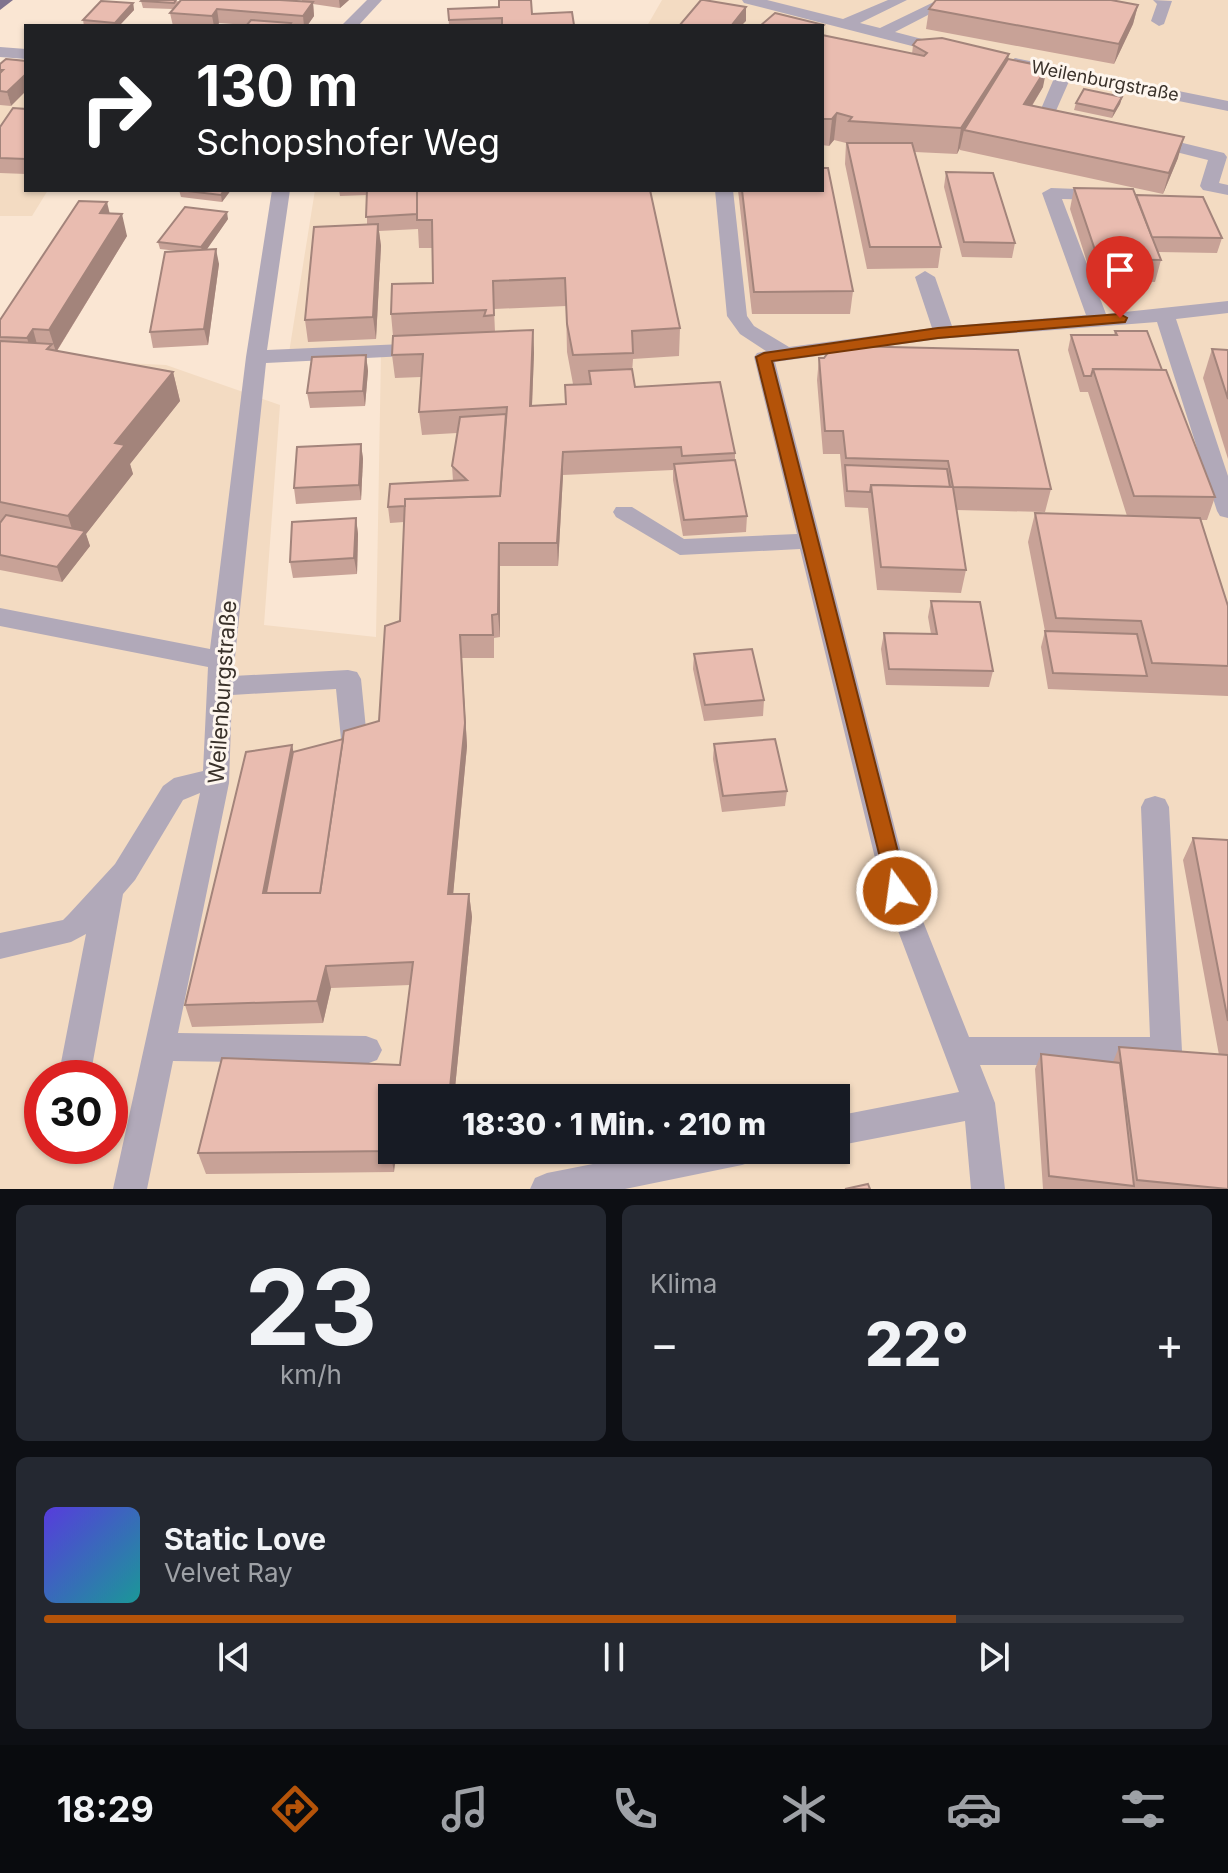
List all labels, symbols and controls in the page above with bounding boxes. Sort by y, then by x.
text: 130 m [196,52,358,120]
icon: right [64,56,168,160]
street label: Weilenburgstraße [1029,56,1181,105]
text: Schopshofer Weg [196,120,500,164]
pin [1086,236,1154,318]
icon: arrive [1098,248,1142,292]
street label: Weilenburgstraße [203,600,241,784]
position arrow [855,849,939,933]
speed limit sign: 30 [24,1060,128,1164]
text: 18:30 · 1 Min. · 210 m [462,1106,766,1142]
text: 23 [245,1244,377,1370]
text: Klima [650,1268,717,1299]
text: 22° [865,1308,969,1380]
text: − [650,1317,679,1371]
text: + [1155,1317,1184,1371]
text: km/h [280,1359,342,1390]
text: Static Love [164,1521,326,1557]
text: Velvet Ray [164,1557,293,1588]
icon: previous [212,1635,256,1679]
icon: pause [592,1635,636,1679]
icon: next [972,1635,1016,1679]
icon: directions [267,1781,323,1837]
icon: music [437,1781,493,1837]
icon: phone [607,1781,663,1837]
icon: climate [776,1781,832,1837]
icon: car [946,1781,1002,1837]
icon: filters [1115,1781,1171,1837]
text: 18:29 [57,1787,154,1831]

